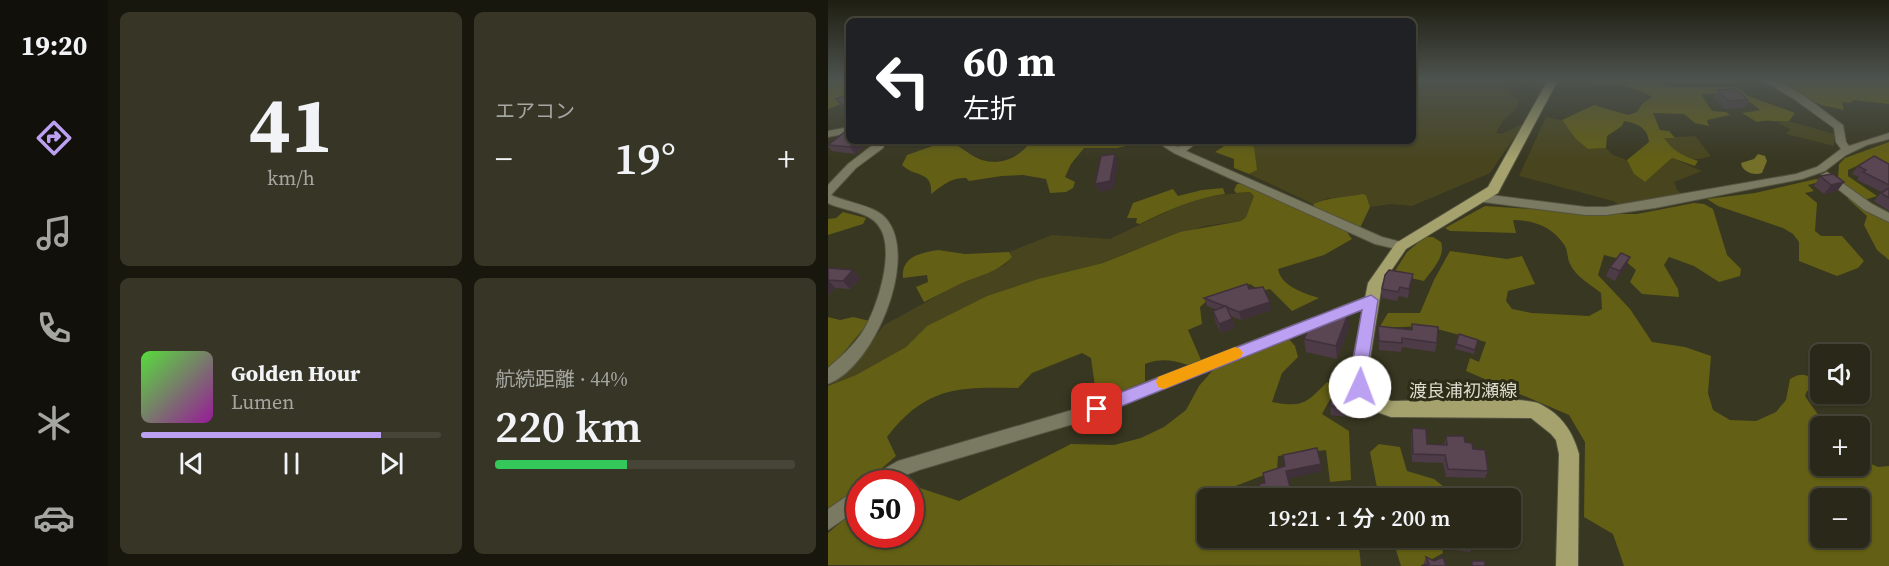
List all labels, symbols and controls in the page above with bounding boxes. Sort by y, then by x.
text: 19:20 [21,27,87,64]
text: 60 m [963,32,1056,90]
icon: left [864,42,942,120]
text: 41 [249,71,333,178]
text: 左折 [963,90,1017,127]
text: エアコン [495,97,575,125]
icon: directions [33,117,75,159]
text: 19° [614,127,676,189]
text: − [495,136,513,181]
text: + [778,136,795,181]
text: km/h [267,164,315,192]
icon: music [33,212,75,254]
icon: phone [33,307,75,349]
map controls [1810,344,1870,548]
button: sound [1810,344,1870,404]
position arrow [1328,355,1392,419]
text: Golden Hour [231,358,360,388]
text: 航続距離 · 44% [495,365,628,393]
street label: 渡良浦初瀬線 [1409,378,1517,403]
pin [1071,383,1122,434]
text: Lumen [231,388,294,416]
icon: arrive [1080,392,1113,425]
text: 220 km [495,395,642,457]
icon: climate [33,402,75,444]
button: + [1810,416,1870,476]
icon: previous [175,447,208,480]
icon: pause [275,447,308,480]
icon: next [375,447,408,480]
speed limit sign: 50 [846,470,924,548]
button: − [1810,488,1870,548]
icon: car [33,497,75,539]
text: 19:21 · 1 分 · 200 m [1268,503,1450,533]

